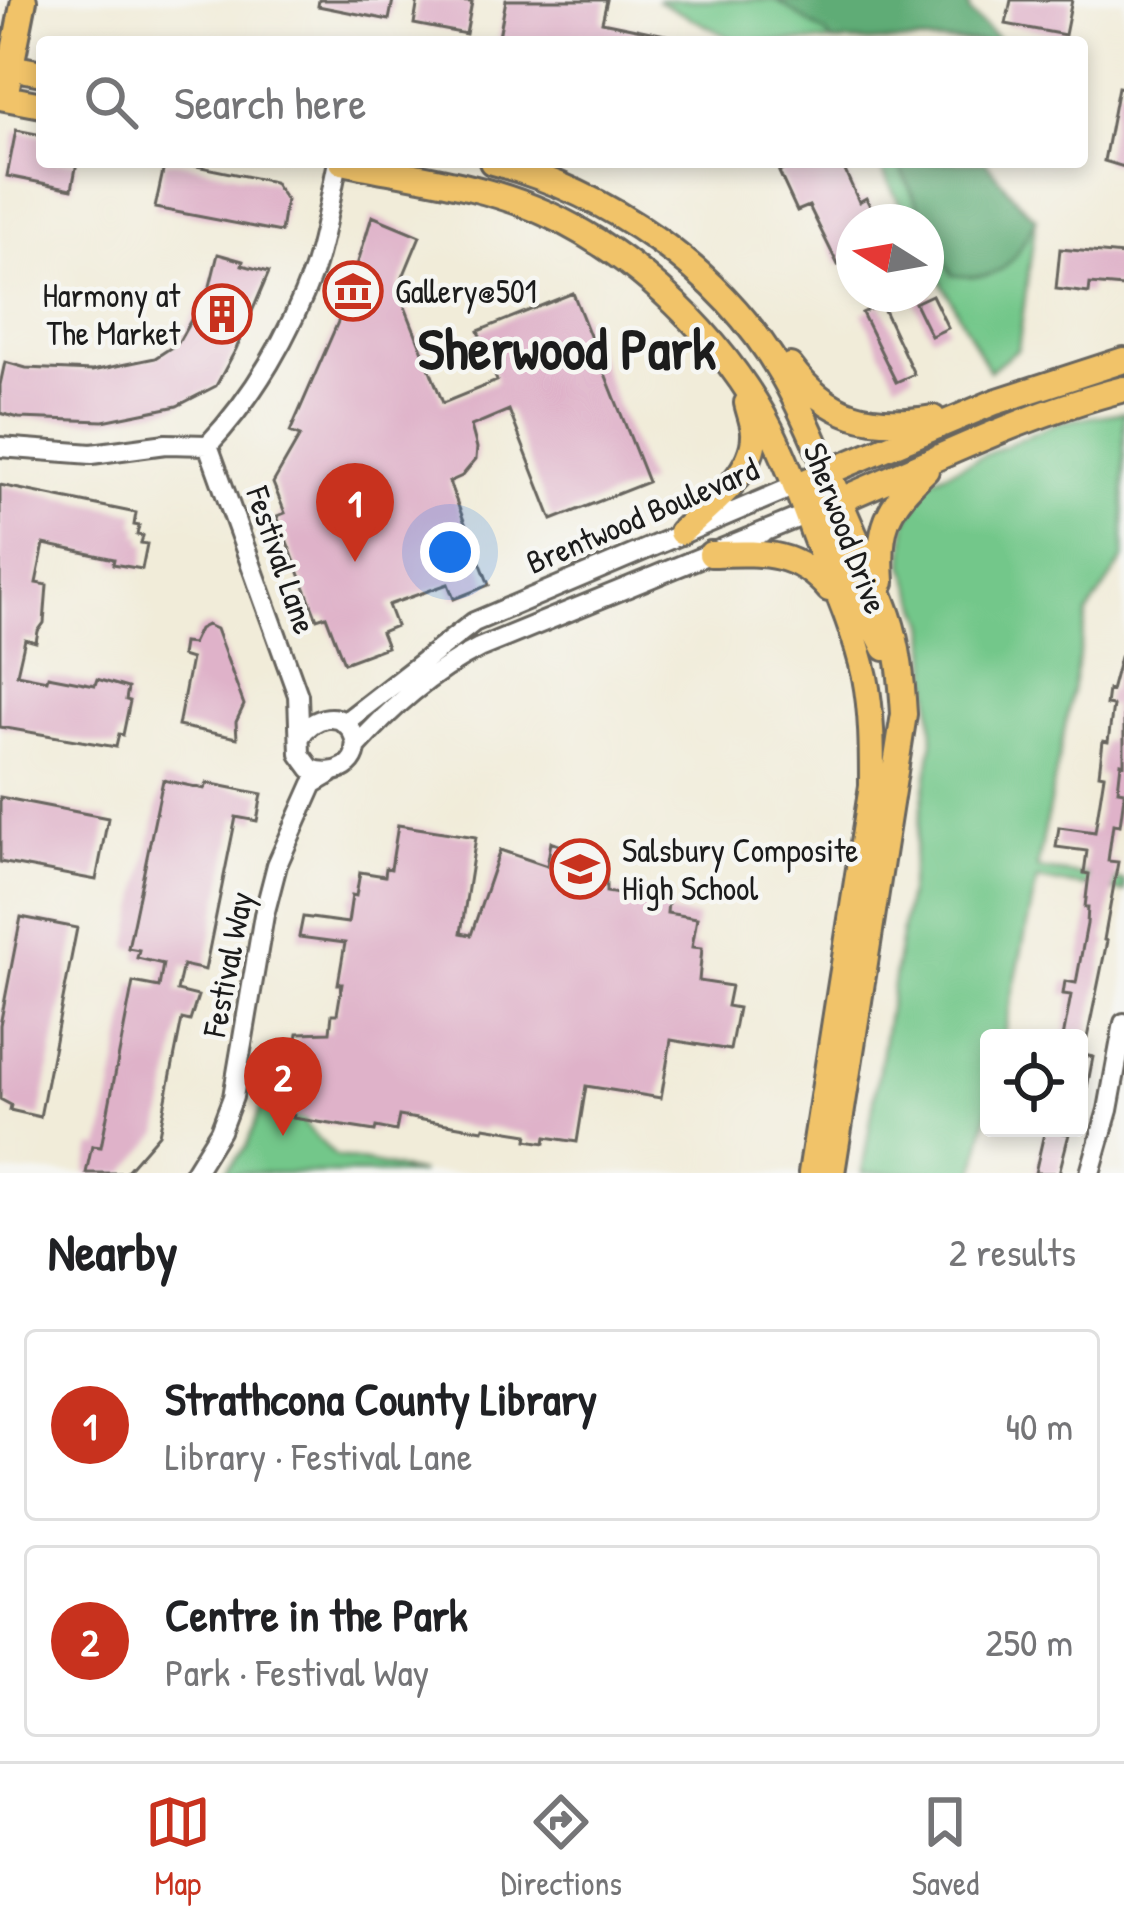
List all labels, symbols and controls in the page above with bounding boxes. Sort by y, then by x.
search box [36,36,1088,168]
icon: search [78,69,144,135]
text: Search here [174,72,366,133]
north arrow [836,204,944,312]
museum icon: Gallery@501 [322,260,384,322]
place label: Gallery@501 [395,269,537,314]
place label: Harmony at The Market [42,273,181,355]
building icon: Harmony at The Market [191,283,253,345]
district label: Sherwood Park [418,310,716,387]
street label: Sherwood Drive [793,436,899,620]
street label: Brentwood Boulevard [519,446,765,584]
pin: 1 [316,463,394,562]
street label: Festival Lane [236,480,328,639]
your location [420,522,480,582]
place label: Salsbury Composite High School [622,828,858,911]
school or university icon: Salsbury Composite High School [549,838,611,900]
street label: Festival Way [191,888,264,1041]
map controls [980,1029,1088,1137]
button: locate [980,1029,1088,1137]
pin: 2 [244,1037,322,1136]
text: Nearby [48,1217,178,1286]
text: 2 results [949,1225,1076,1278]
text: Strathcona County Library [165,1368,597,1429]
text: 1 [83,1399,97,1452]
text: 40 m [1005,1399,1073,1452]
text: Library · Festival Lane [165,1429,472,1482]
text: Centre in the Park [165,1584,468,1645]
text: 2 [81,1615,99,1668]
text: 250 m [985,1615,1073,1668]
text: Park · Festival Way [165,1645,429,1698]
tab: Map [145,1789,211,1905]
tab: Directions [501,1789,622,1905]
tab: Saved [912,1789,979,1905]

